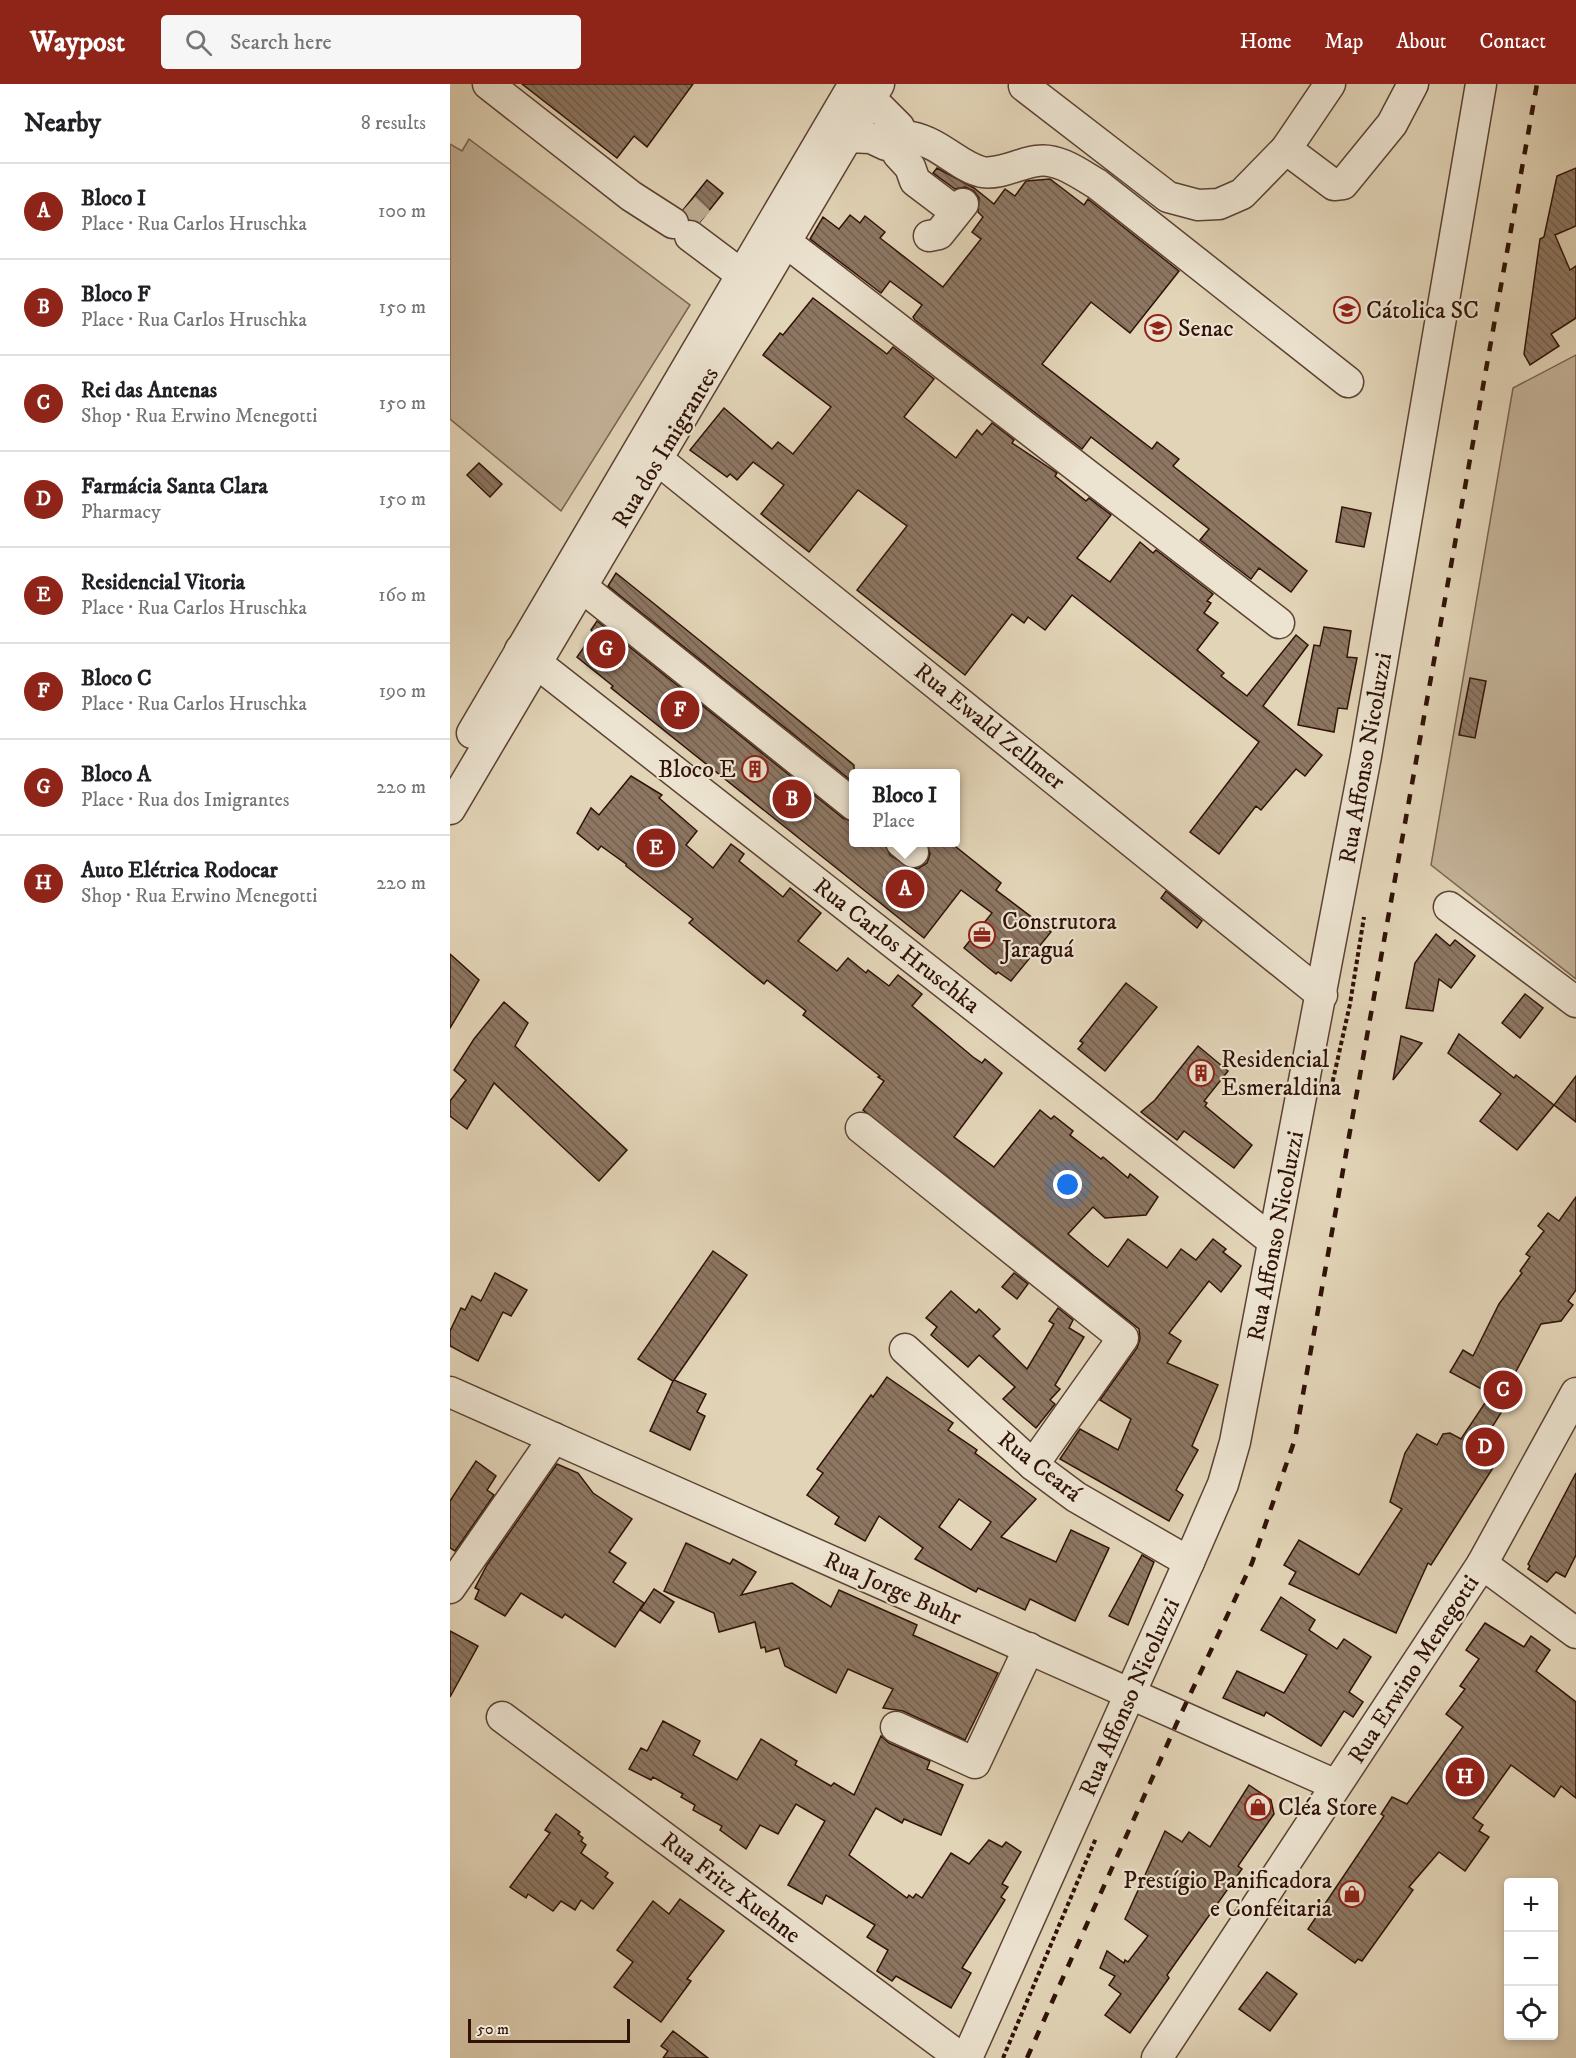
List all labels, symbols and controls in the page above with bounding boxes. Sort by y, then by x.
search box [161,15,581,69]
text: Waypost [30,25,125,60]
icon: search [182,26,215,59]
text: Search here [230,29,332,56]
text: Home [1240,29,1292,55]
text: Map [1325,29,1363,55]
text: About [1396,29,1447,55]
text: Contact [1480,29,1546,55]
text: Nearby [24,107,101,140]
text: 8 results [361,111,426,136]
text: Bloco I [81,185,146,212]
text: A [37,199,50,224]
text: 100 m [378,199,426,224]
text: Place · Rua Carlos Hruschka [81,212,307,237]
text: Bloco F [81,281,150,308]
text: B [37,295,50,320]
text: 150 m [379,295,426,320]
school or university icon: Cátolica SC [1332,295,1362,325]
place label: Cátolica SC [1366,296,1479,326]
text: Place · Rua Carlos Hruschka [81,308,307,333]
school or university icon: Senac [1143,313,1173,343]
place label: Senac [1178,314,1234,344]
street label: Rua dos Imigrantes [606,361,726,534]
text: Rei das Antenas [81,377,217,404]
text: C [37,391,50,416]
text: 150 m [379,391,426,416]
text: Shop · Rua Erwino Menegotti [81,404,317,429]
text: Farmácia Santa Clara [81,473,268,500]
text: D [36,487,51,512]
text: 150 m [379,487,426,512]
text: Pharmacy [81,500,161,525]
text: Residencial Vitoria [81,569,245,596]
text: E [36,583,51,608]
text: 160 m [378,583,426,608]
text: Place · Rua Carlos Hruschka [81,596,307,621]
pin: G [586,626,626,672]
street label: Rua Affonso Nicoluzzi [1333,650,1399,866]
street label: Rua Ewald Zellmer [908,657,1071,797]
text: Bloco C [81,665,152,692]
text: F [37,679,50,704]
text: 190 m [379,679,426,704]
pin: F [660,688,700,732]
text: Place · Rua Carlos Hruschka [81,692,307,717]
building icon: Bloco E [740,754,770,784]
place label: Bloco E [658,755,736,785]
text: Bloco A [81,761,151,788]
popup [849,769,960,847]
text: G [37,775,50,800]
text: 220 m [376,775,426,800]
pin: B [772,776,812,822]
text: Bloco I [872,782,937,809]
text: Place · Rua dos Imigrantes [81,788,290,813]
text: Place [872,809,915,834]
pin: E [636,826,676,870]
text: Auto Elétrica Rodocar [81,857,278,884]
pin: A [886,866,924,912]
text: H [35,871,52,896]
text: 220 m [376,871,426,896]
street label: Rua Carlos Hruschka [807,871,986,1021]
text: Shop · Rua Erwino Menegotti [81,884,317,909]
place label: Construtora Jaraguá [1000,907,1118,965]
office icon: Construtora Jaraguá [967,920,997,950]
place label: Residencial Esmeraldina [1221,1045,1342,1103]
building icon: Residencial Esmeraldina [1186,1058,1216,1088]
street label: Rua Affonso Nicoluzzi [1241,1129,1311,1344]
your location [1053,1170,1082,1199]
pin: C [1484,1368,1522,1412]
pin: D [1466,1424,1504,1470]
street label: Rua Ceará [991,1425,1088,1509]
street label: Rua Jorge Buhr [819,1545,966,1633]
street label: Rua Erwino Menegotti [1342,1570,1486,1769]
street label: Rua Affonso Nicoluzzi [1073,1594,1187,1801]
pin: H [1446,1754,1484,1800]
shop icon: Cléa Store [1243,1792,1273,1822]
place label: Cléa Store [1278,1793,1377,1823]
street label: Rua Fritz Kuehne [654,1825,806,1950]
place label: Prestígio Panificadora e Confeitaria [1123,1866,1333,1924]
map controls [1504,1878,1558,2040]
button: + [1504,1878,1558,1932]
shop icon: Prestígio Panificadora e Confeitaria [1337,1879,1367,1909]
button: − [1504,1932,1558,1986]
button: locate [1504,1986,1558,2040]
scale bar [468,2016,630,2044]
text: 50 m [477,2019,509,2039]

